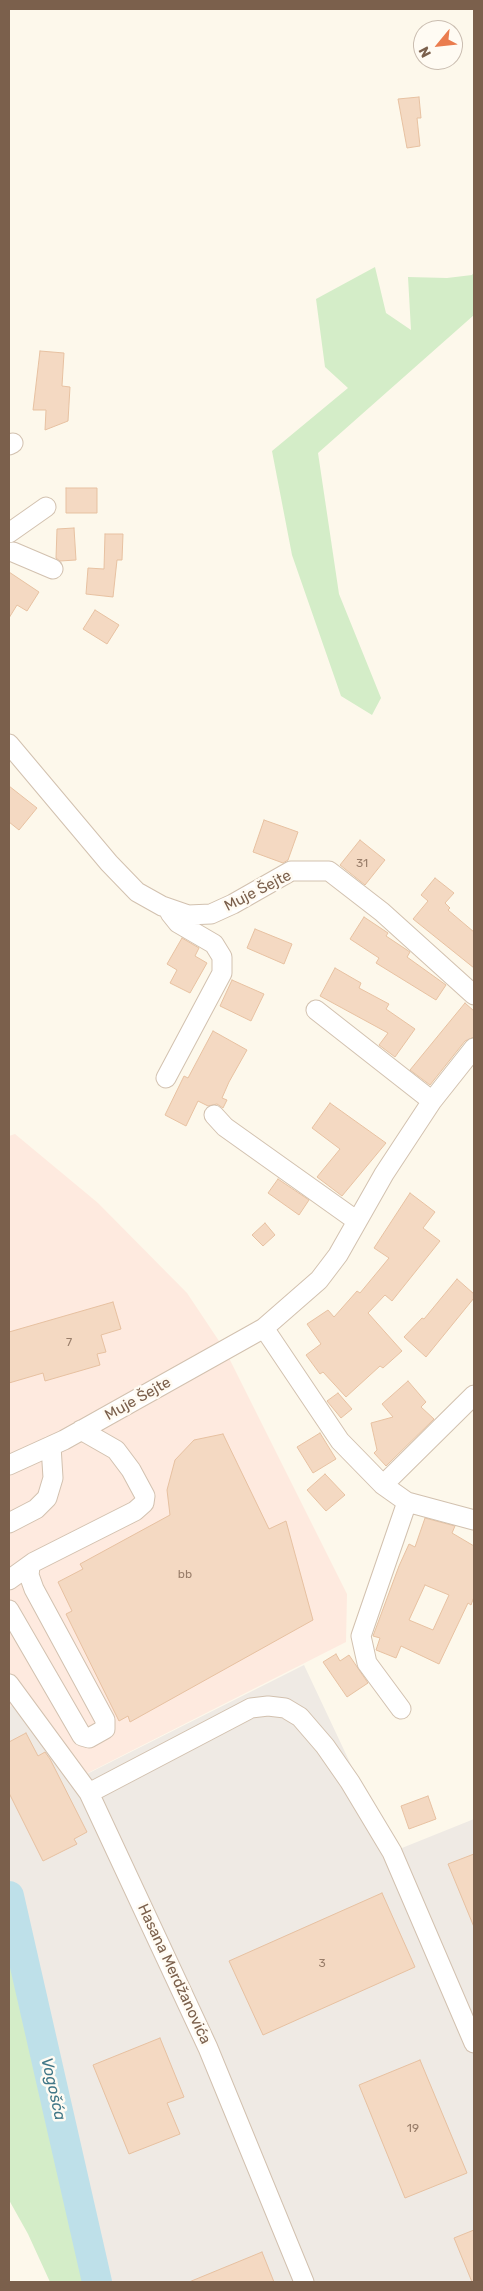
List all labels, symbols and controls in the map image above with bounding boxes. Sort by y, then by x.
north arrow [413,20,463,70]
text: N [415,43,435,60]
house number: 31 [356,857,368,871]
street label: Muje Šejte [222,866,294,916]
house number: 7 [66,1336,72,1350]
street label: Muje Šejte [102,1374,174,1424]
house number: bb [178,1568,192,1582]
street label: Hasana Merdžanovića [134,1901,214,2047]
house number: 3 [318,1957,326,1971]
water label: Vogošća [36,2056,70,2122]
house number: 19 [407,2122,419,2136]

